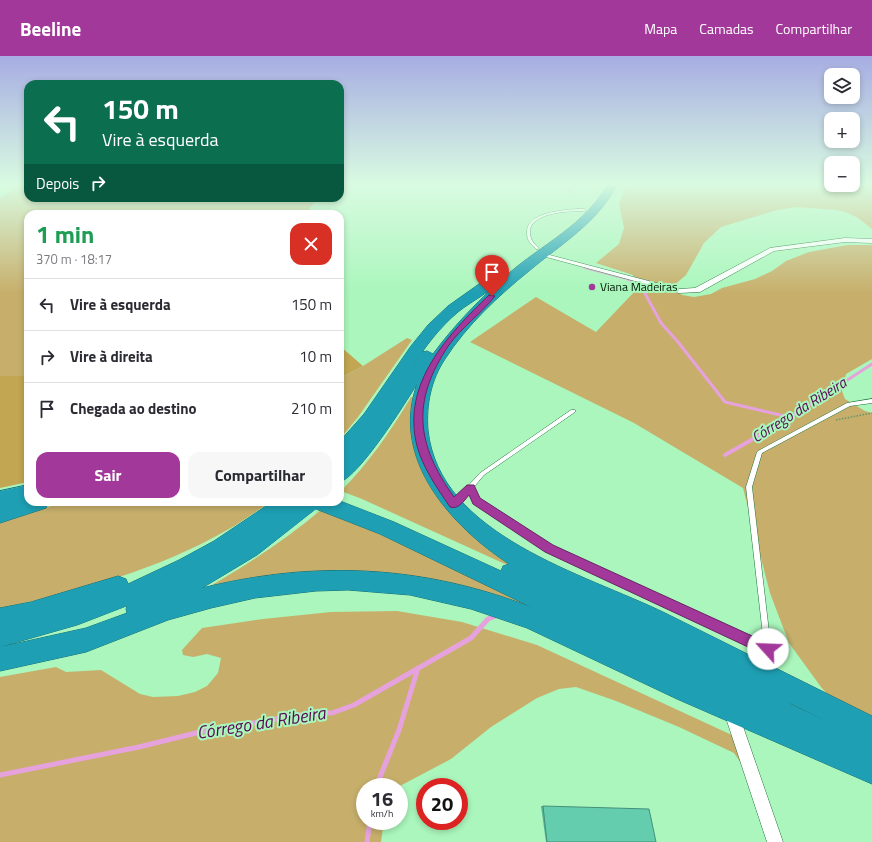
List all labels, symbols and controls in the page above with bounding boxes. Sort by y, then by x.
text: Beeline [20,14,81,43]
text: Mapa [644,18,677,39]
text: Camadas [699,18,754,39]
text: Compartilhar [776,18,852,39]
map controls [824,68,860,192]
button: layers [824,68,860,104]
text: 150 m [102,87,179,130]
icon: left [36,96,88,148]
button: + [824,112,860,148]
text: Vire à esquerda [102,126,219,153]
button: − [824,156,860,192]
text: Depois [36,172,79,195]
icon: right [87,172,109,194]
text: 1 min [36,216,94,252]
button: close [290,223,332,265]
text: 370 m · 18:17 [36,249,112,269]
pin [475,255,509,296]
icon: arrive [481,261,503,283]
place label: Viana Madeiras [600,277,678,296]
marker: Viana Madeiras [587,282,597,292]
text: Vire à esquerda [70,293,171,316]
text: 150 m [291,293,332,316]
icon: left [36,294,58,316]
text: Vire à direita [70,345,153,368]
text: 10 m [299,345,332,368]
icon: right [36,346,58,368]
water label: Córrego da Ribeira [747,370,852,448]
text: Chegada ao destino [70,397,196,420]
text: 210 m [291,397,332,420]
icon: arrive [36,398,58,420]
button: Sair [36,452,180,498]
button: Compartilhar [188,452,332,498]
position arrow [747,628,789,670]
water label: Córrego da Ribeira [195,699,328,746]
speed limit sign: 20 [416,778,468,830]
text: 16 [371,783,393,814]
text: km/h [371,806,393,821]

